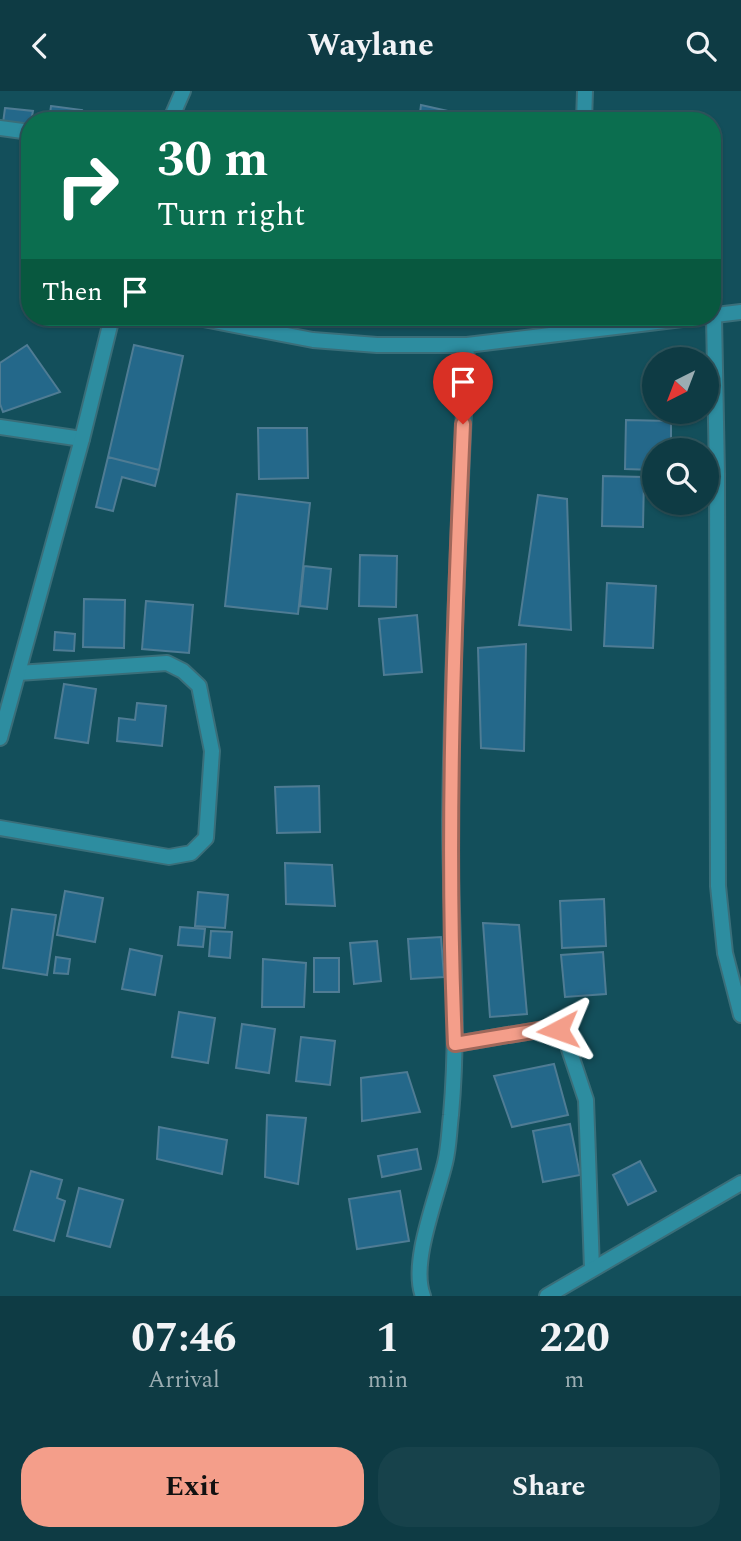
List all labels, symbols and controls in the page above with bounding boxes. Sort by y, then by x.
text: Waylane [307,21,434,70]
icon: back [21,27,59,65]
icon: search [682,27,720,65]
text: 30 m [157,123,268,198]
icon: right [42,140,133,231]
text: Turn right [157,191,305,240]
text: Then [42,272,102,312]
icon: arrive [116,273,154,311]
north arrow [642,347,719,423]
map controls [642,347,719,515]
pin [433,352,493,424]
icon: arrive [444,363,482,401]
button: search [642,438,719,515]
position arrow [521,993,595,1067]
text: 07:46 [131,1307,237,1370]
text: 1 [376,1307,400,1370]
text: 220 [539,1307,610,1370]
text: Arrival [148,1363,220,1398]
text: min [368,1363,408,1398]
text: m [565,1363,584,1398]
button: Exit [21,1447,364,1527]
button: Share [378,1447,720,1527]

